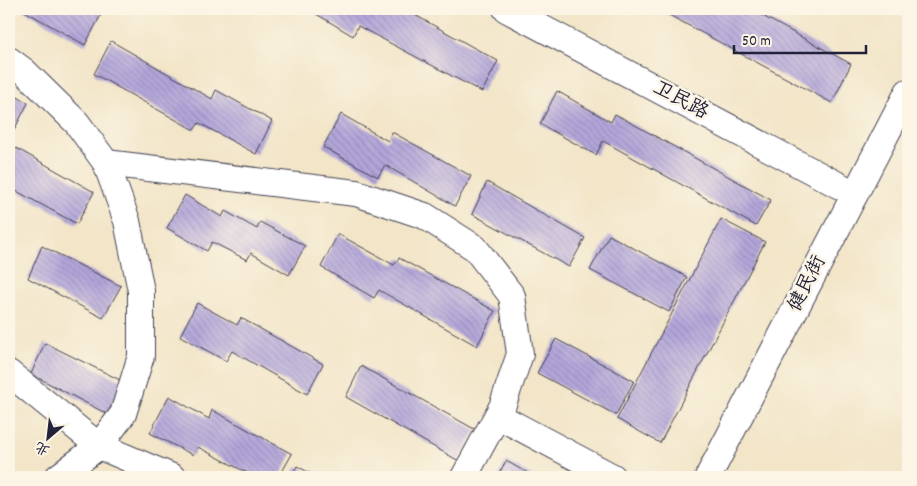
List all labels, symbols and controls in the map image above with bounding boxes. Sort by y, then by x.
scale bar [734,22,867,54]
text: 50 m [742,31,771,53]
street label: 卫民路 [647,75,714,128]
street label: 健民街 [782,251,834,317]
north arrow [22,414,72,464]
text: 北 [32,436,54,460]

